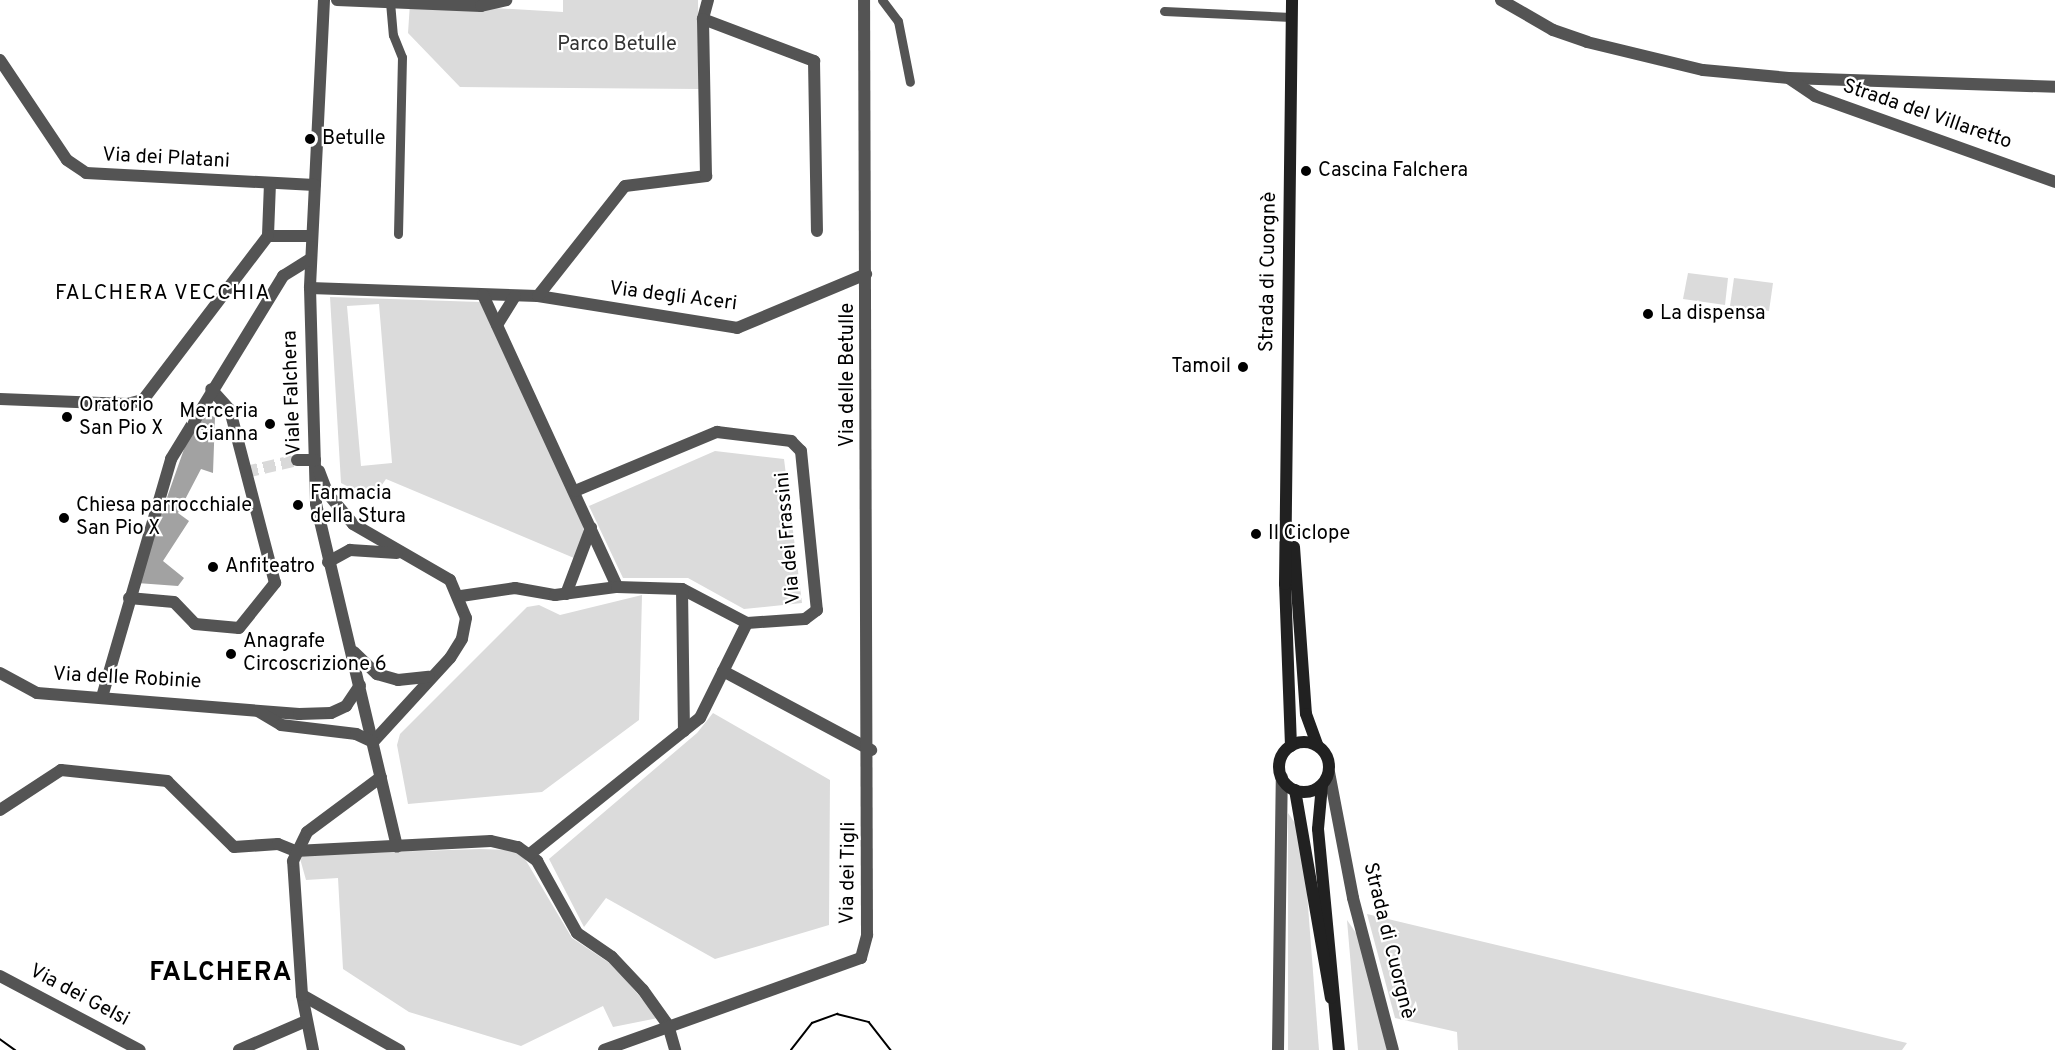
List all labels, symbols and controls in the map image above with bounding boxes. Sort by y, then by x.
park label: Parco Betulle [557,33,677,57]
street label: Strada del Villaretto [1839,75,2015,155]
place label: Betulle [322,127,385,151]
marker: Betulle [303,132,317,146]
street label: Via dei Platani [102,144,230,174]
place label: Cascina Falchera [1318,159,1468,183]
marker: Cascina Falchera [1299,164,1313,178]
street label: Strada di Cuorgnè [1256,192,1282,352]
street label: Via degli Aceri [607,277,739,317]
district label: FALCHERA VECCHIA [54,281,272,307]
place label: La dispensa [1660,302,1766,326]
street label: Via delle Betulle [836,303,860,447]
marker: La dispensa [1641,307,1655,321]
street label: Viale Falchera [279,330,307,456]
place label: Tamoil [1171,355,1231,379]
marker: Tamoil [1236,360,1250,374]
place label: Oratorio San Pio X [79,394,163,441]
place label: Merceria Gianna [179,400,258,447]
marker: Oratorio San Pio X [60,410,74,424]
marker: Merceria Gianna [263,417,277,431]
street label: Via dei Frassini [771,471,807,605]
place label: Farmacia della Stura [310,482,406,529]
place label: Chiesa parrocchiale San Pio X [76,494,252,541]
marker: Farmacia della Stura [291,498,305,512]
marker: Chiesa parrocchiale San Pio X [57,511,71,525]
place label: Il Ciclope [1268,522,1350,546]
marker: Il Ciclope [1249,527,1263,541]
place label: Anfiteatro [225,555,315,579]
marker: Anfiteatro [206,560,220,574]
place label: Anagrafe Circoscrizione 6 [243,630,387,677]
marker: Anagrafe Circoscrizione 6 [224,647,238,661]
street label: Via delle Robinie [52,663,202,695]
street label: Via dei Tigli [836,821,862,925]
street label: Strada di Cuorgnè [1357,860,1419,1022]
district label: FALCHERA [149,958,293,990]
street label: Via dei Gelsi [25,960,133,1032]

